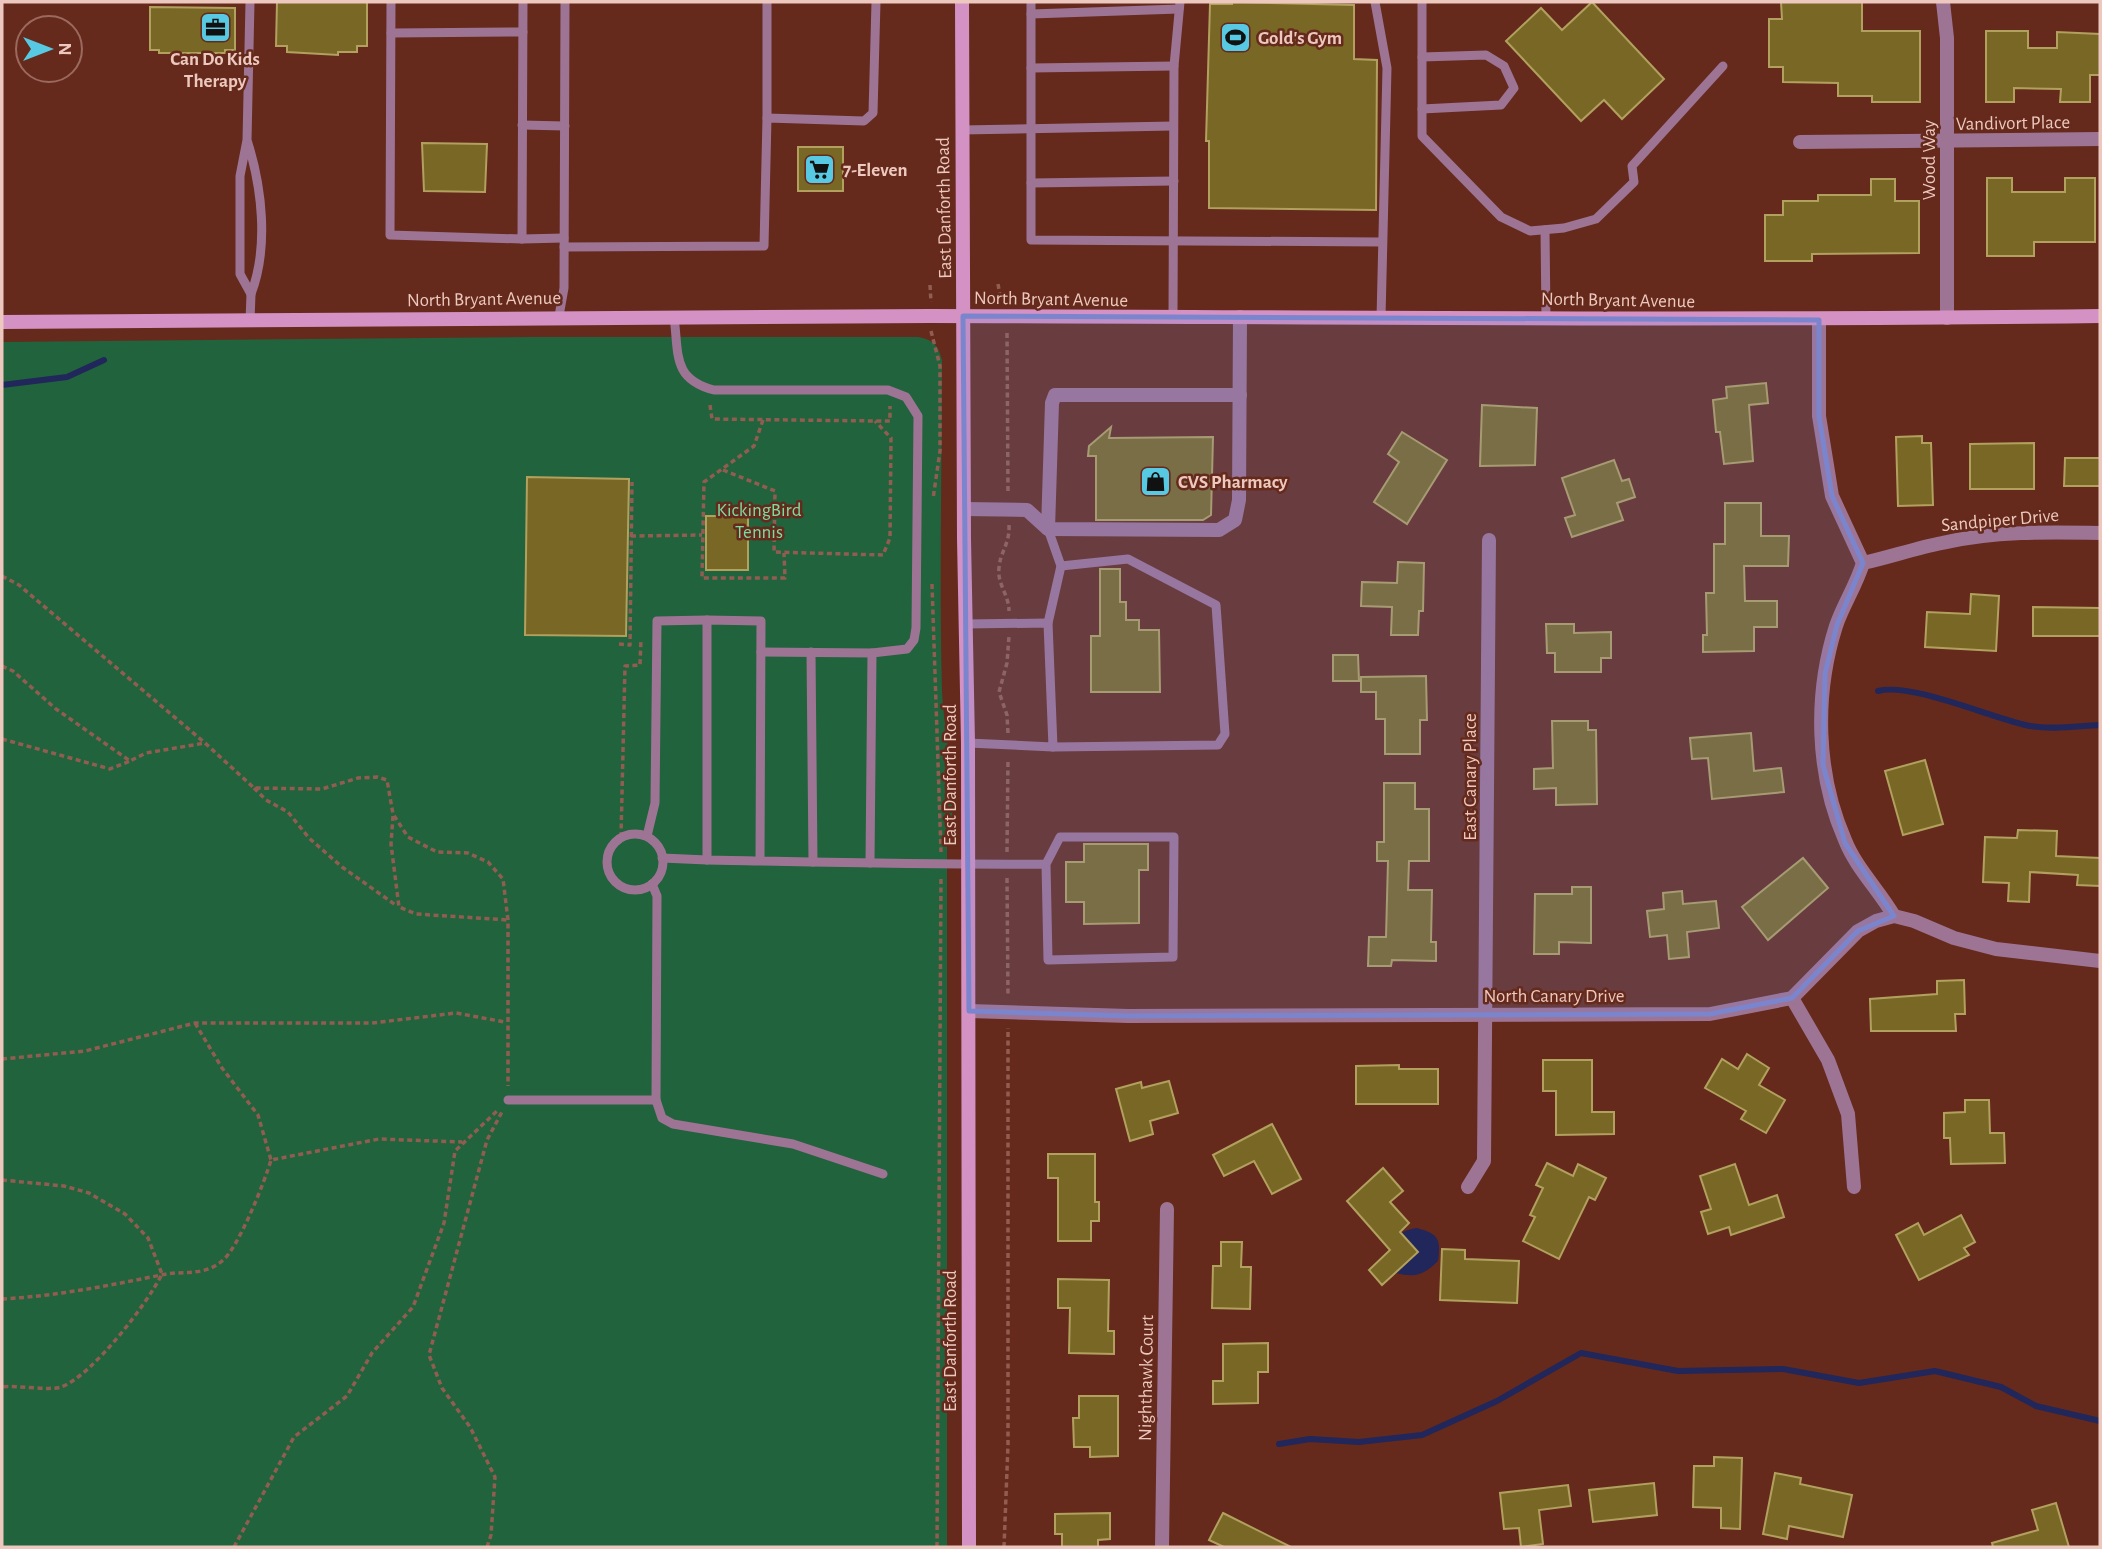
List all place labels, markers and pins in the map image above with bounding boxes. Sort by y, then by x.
office icon: Can Do Kids Therapy [198,10,232,44]
sports icon: Gold's Gym [1218,20,1252,54]
place label: Gold's Gym [1258,29,1342,48]
place label: Can Do Kids Therapy [170,50,260,91]
supermarket icon: 7-Eleven [803,152,837,186]
place label: 7-Eleven [843,161,907,180]
shop icon: CVS Pharmacy [1138,464,1172,498]
place label: CVS Pharmacy [1178,473,1288,492]

